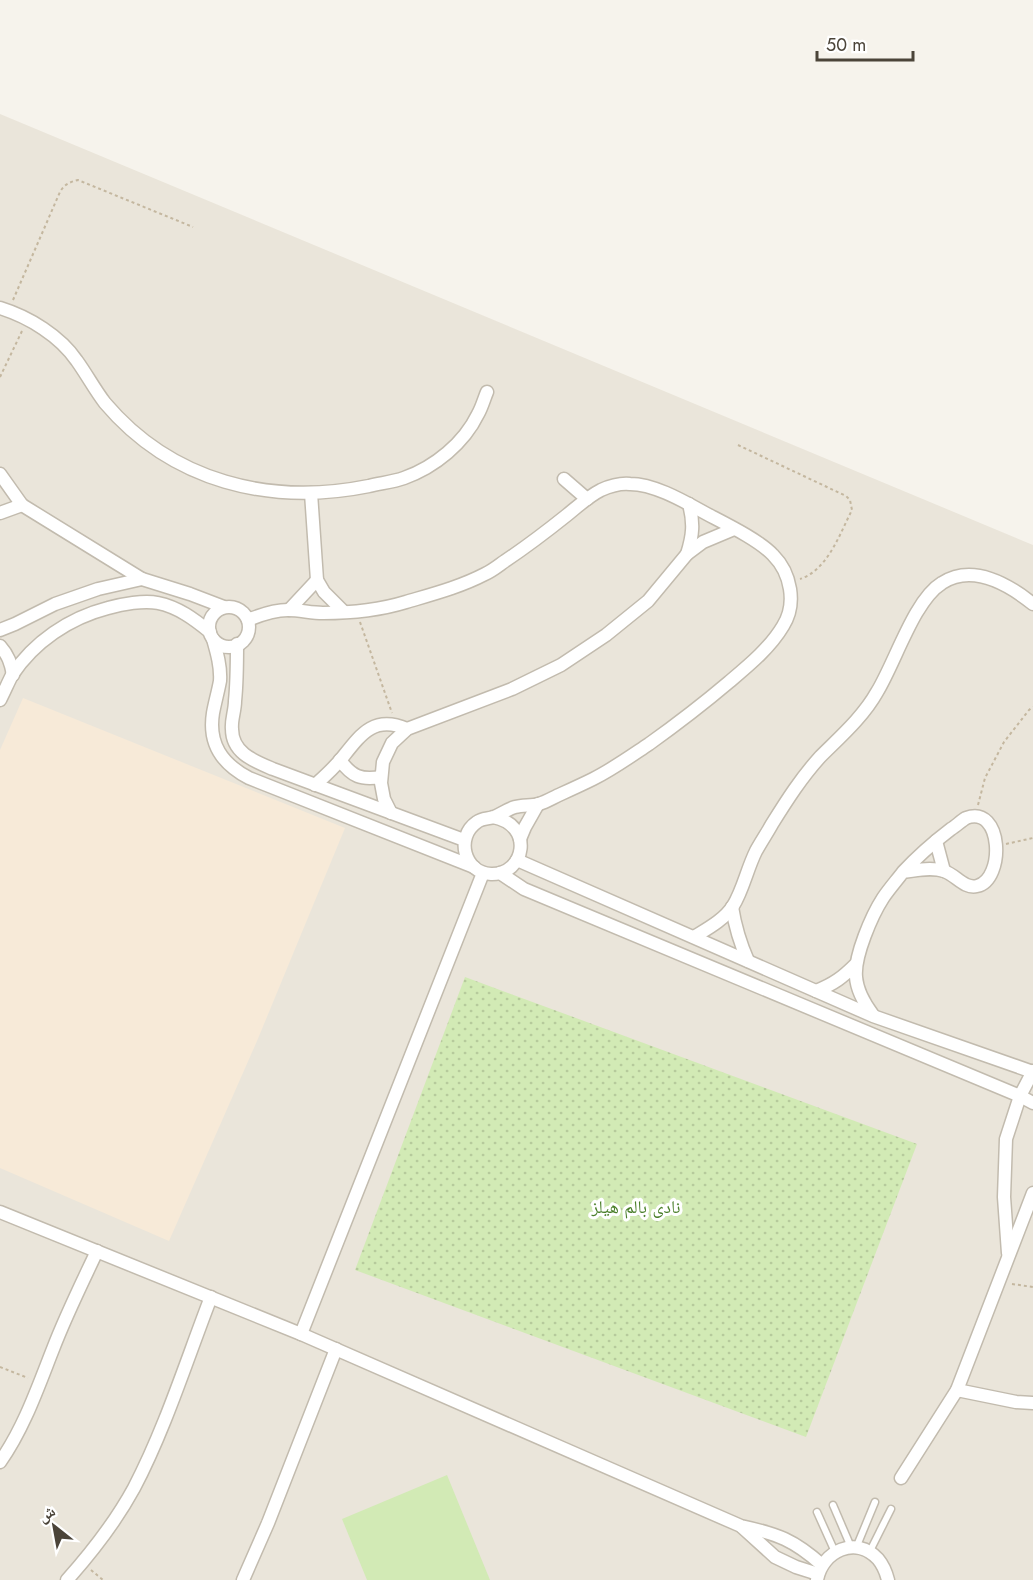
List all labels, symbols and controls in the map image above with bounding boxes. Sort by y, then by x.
scale bar [817,24,913,62]
text: 50 m [826,32,866,58]
park label: نادى بالم هيلز [590,1194,681,1220]
north arrow [24,1496,84,1556]
text: ش [33,1499,60,1528]

